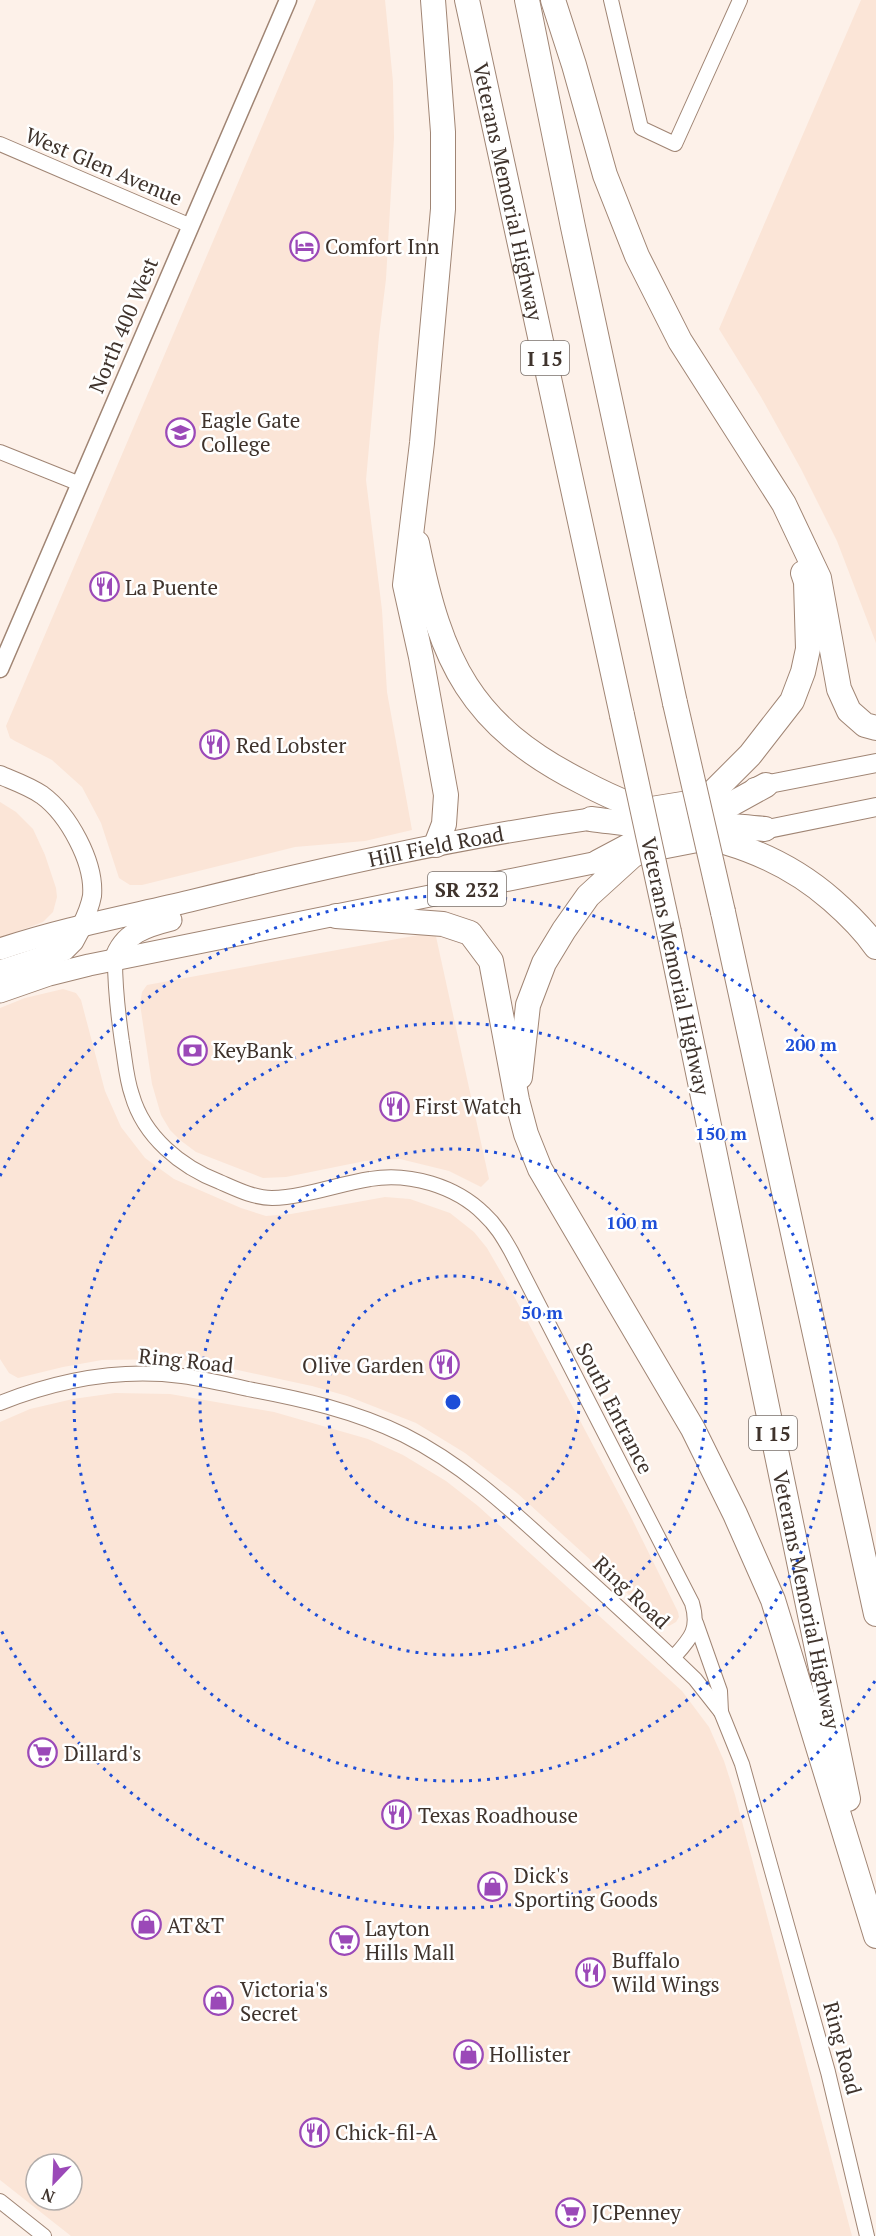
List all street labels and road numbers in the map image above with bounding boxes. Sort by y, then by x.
street label: Veterans Memorial Highway [467,60,550,324]
street label: West Glen Avenue [21,120,187,212]
street label: North 400 West [82,253,164,397]
road number: I 15 [521,341,569,375]
street label: Hill Field Road [365,819,506,873]
street label: Veterans Memorial Highway [635,834,717,1098]
road number: SR 232 [428,872,506,906]
street label: South Entrance [570,1338,660,1478]
street label: Ring Road [137,1341,235,1379]
road number: I 15 [749,1416,797,1450]
street label: Veterans Memorial Highway [767,1468,847,1732]
street label: Ring Road [588,1549,677,1635]
street label: Ring Road [817,1998,869,2098]

